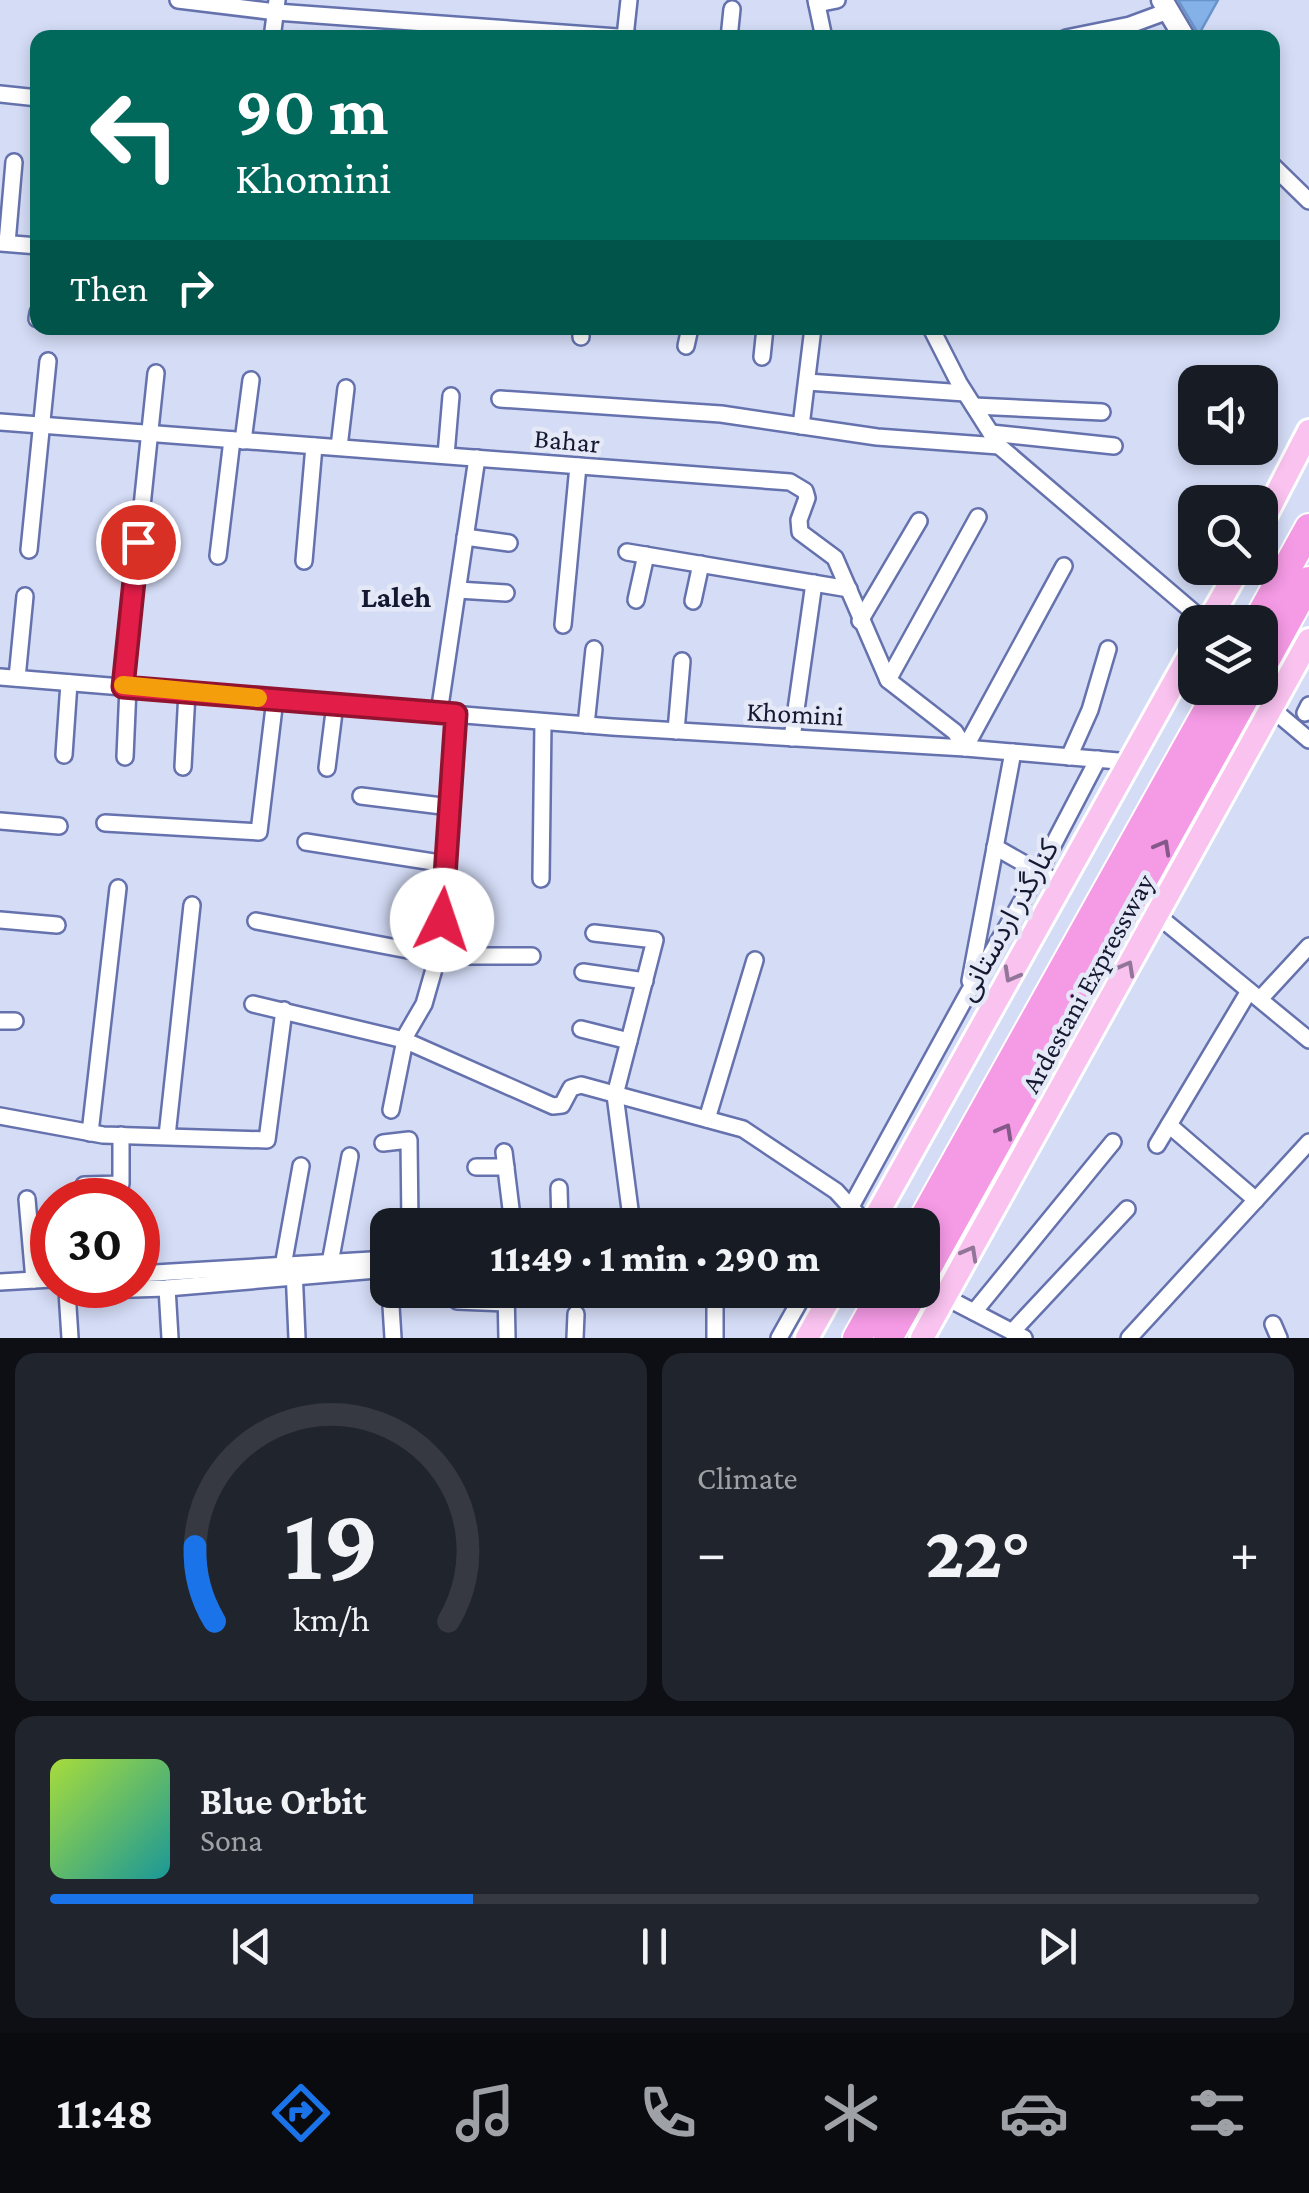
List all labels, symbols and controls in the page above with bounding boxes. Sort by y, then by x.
icon: left [70,70,200,200]
text: 90 m [235,71,388,149]
text: Khomini [235,153,391,203]
icon: right [168,260,223,315]
text: Then [70,267,148,309]
map controls [1178,365,1278,705]
button: sound [1178,365,1278,465]
street label: Bahar [533,422,601,459]
button: search [1178,485,1278,585]
pin [96,500,181,585]
icon: arrive [111,515,166,570]
district label: Laleh [361,580,431,613]
button: layers [1178,605,1278,705]
street label: Khomini [746,695,844,732]
street label: کنارگذر اردستانی [951,834,1065,1006]
one-way arrow [1150,839,1170,857]
position arrow [390,868,494,972]
street label: Ardestani Expressway [1014,868,1161,1098]
one-way arrow [1115,961,1135,979]
one-way arrow [1003,964,1023,982]
one-way arrow [992,1124,1012,1142]
speed limit sign: 30 [30,1178,160,1308]
text: 11:49 · 1 min · 290 m [490,1237,820,1279]
one-way arrow [957,1245,977,1263]
text: Climate [697,1460,798,1496]
text: 19 [283,1486,379,1601]
text: 22° [925,1510,1031,1593]
text: − [697,1522,726,1583]
text: + [1230,1522,1259,1583]
text: km/h [292,1599,370,1639]
text: Blue Orbit [200,1780,367,1822]
text: Sona [200,1822,263,1858]
icon: previous [224,1919,279,1974]
icon: pause [627,1919,682,1974]
icon: next [1030,1919,1085,1974]
icon: directions [266,2078,336,2148]
icon: music [450,2078,520,2148]
icon: phone [633,2078,703,2148]
icon: climate [816,2078,886,2148]
icon: car [999,2078,1069,2148]
icon: filters [1182,2078,1252,2148]
text: 11:48 [57,2088,153,2138]

